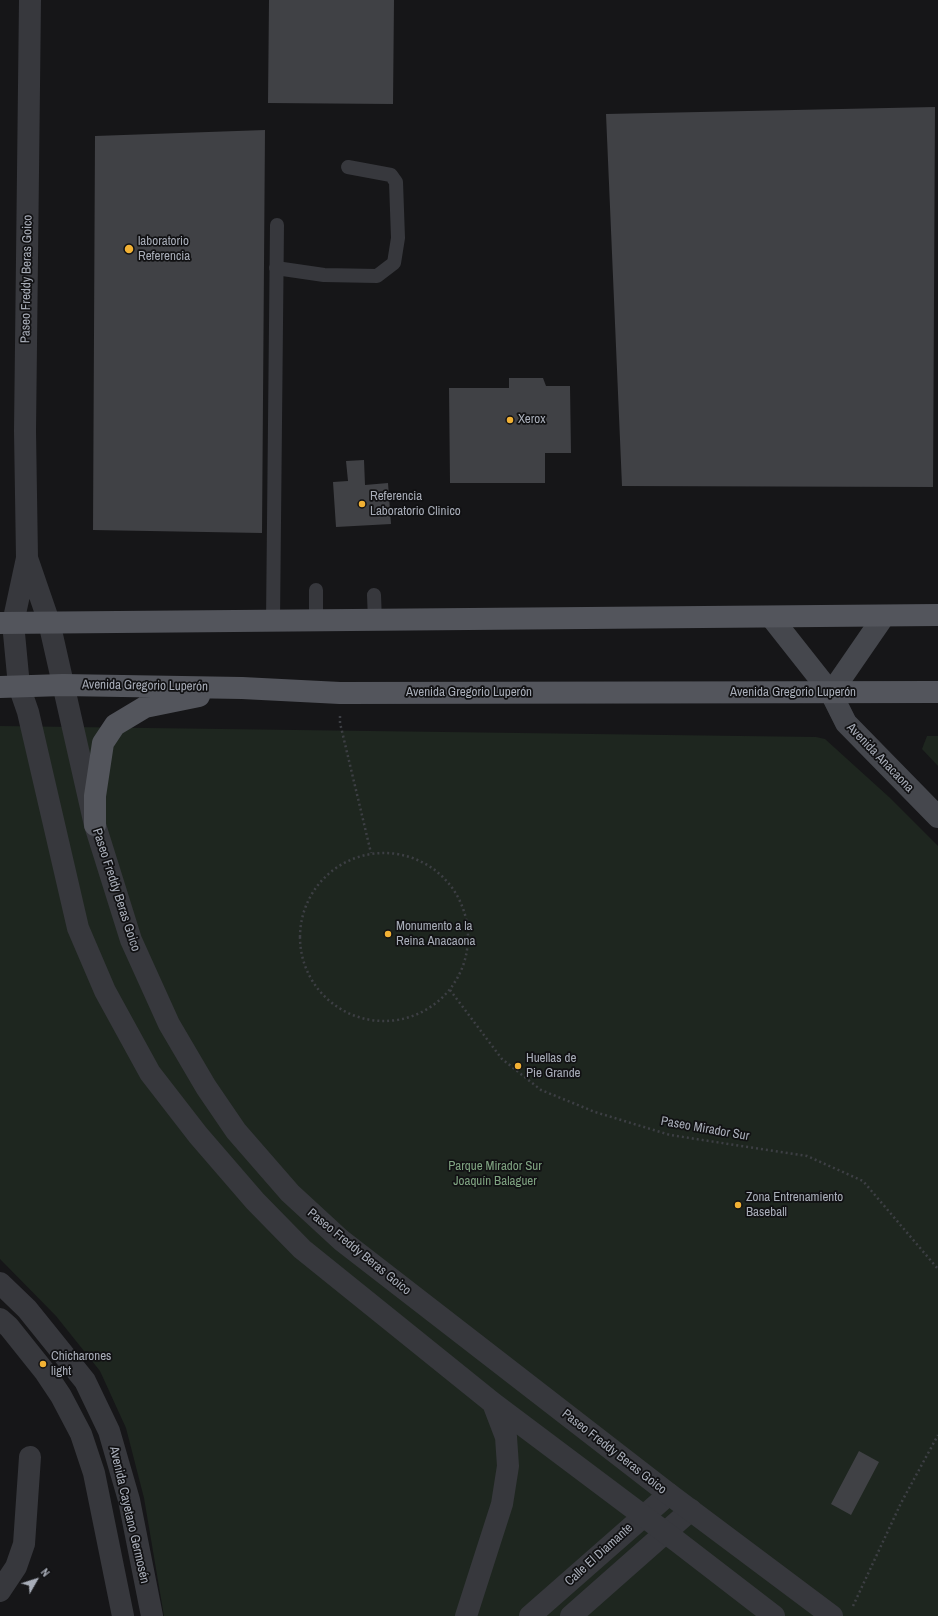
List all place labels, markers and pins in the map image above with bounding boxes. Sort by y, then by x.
place label: laboratorio Referencia [138,234,190,265]
marker: laboratorio Referencia [123,243,135,255]
place label: Xerox [518,412,546,428]
marker: Xerox [505,415,515,425]
place label: Referencia Laboratorio Clinico [370,489,461,520]
marker: Referencia Laboratorio Clinico [357,499,367,509]
place label: Monumento a la Reina Anacaona [396,919,475,950]
marker: Monumento a la Reina Anacaona [383,929,393,939]
place label: Huellas de Pie Grande [526,1051,581,1082]
marker: Huellas de Pie Grande [513,1061,523,1071]
place label: Zona Entrenamiento Baseball [746,1190,843,1221]
marker: Zona Entrenamiento Baseball [733,1200,743,1210]
place label: Chicharones light [51,1349,111,1380]
marker: Chicharones light [38,1359,48,1369]

